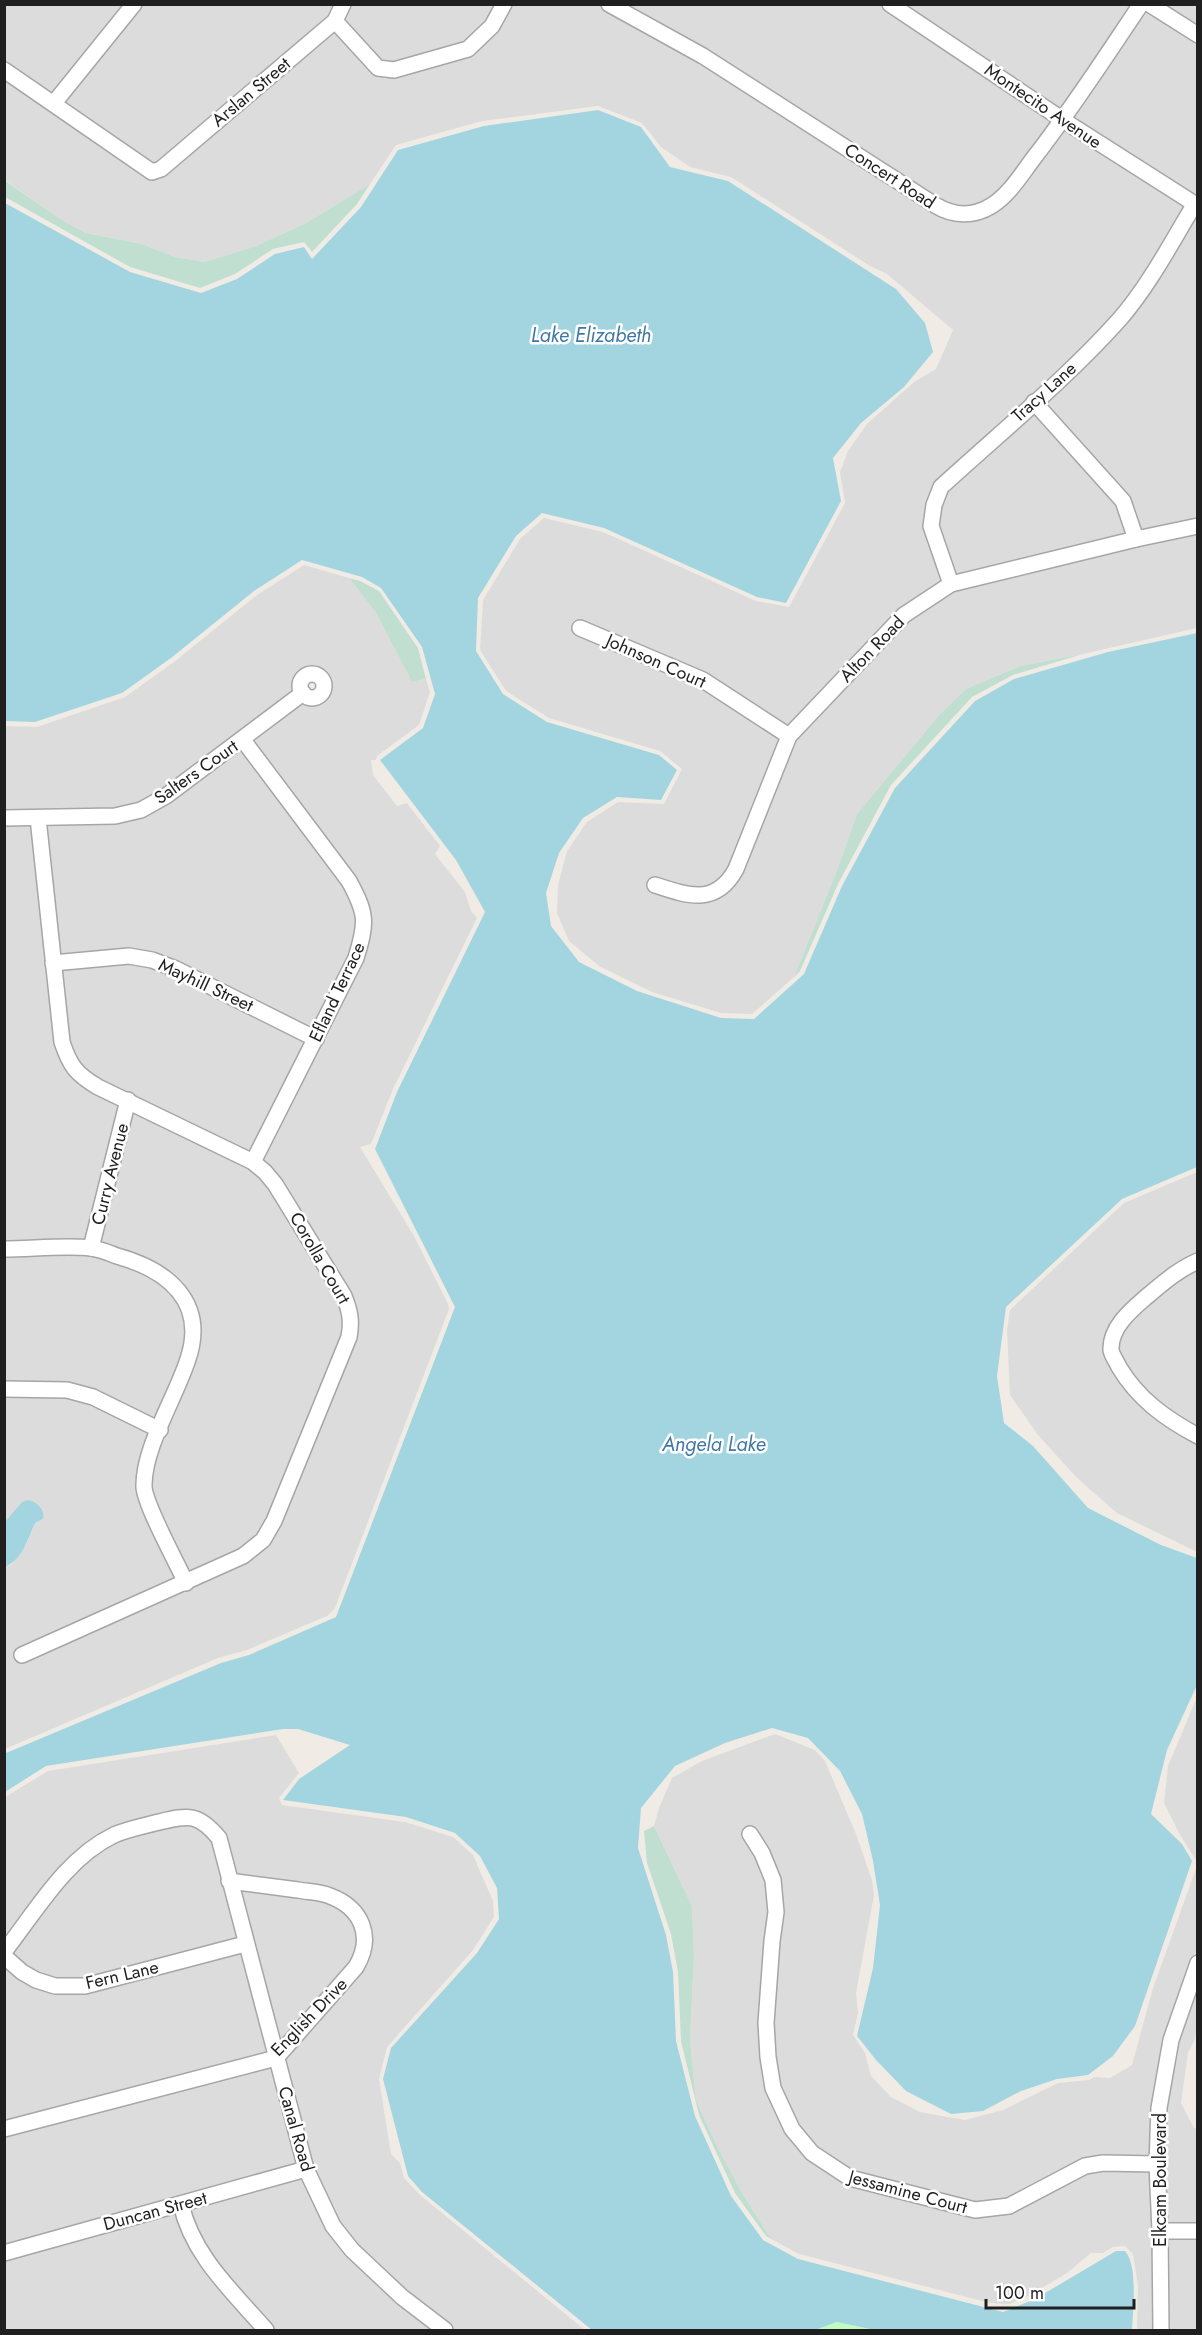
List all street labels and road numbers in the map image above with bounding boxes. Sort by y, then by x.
street label: Arslan Street [206,51,297,133]
street label: Montecito Avenue [979,57,1107,155]
street label: Concert Road [839,137,941,215]
street label: Tracy Lane [1006,356,1082,428]
street label: Alton Road [834,610,910,688]
street label: Johnson Court [600,627,711,695]
street label: Salters Court [149,733,244,811]
street label: Efland Terrace [302,938,372,1046]
street label: Mayhill Street [154,952,258,1019]
street label: Curry Avenue [85,1120,135,1228]
street label: Corolla Court [283,1207,357,1309]
street label: Fern Lane [83,1954,161,1996]
street label: English Drive [265,1972,353,2062]
street label: Canal Road [271,2083,321,2175]
street label: Elkcam Boulevard [1147,2113,1173,2247]
street label: Jessamine Court [844,2163,971,2220]
street label: Duncan Street [100,2185,210,2237]

